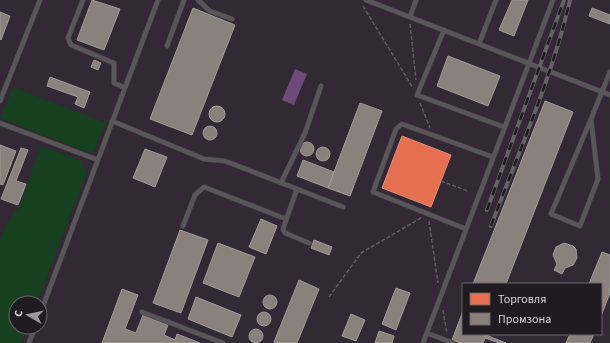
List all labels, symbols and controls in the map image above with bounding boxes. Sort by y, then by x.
legend [462,283,602,335]
text: Торговля [498,291,546,308]
north arrow [8,295,48,335]
text: С [11,309,27,318]
text: Промзона [498,311,551,328]

